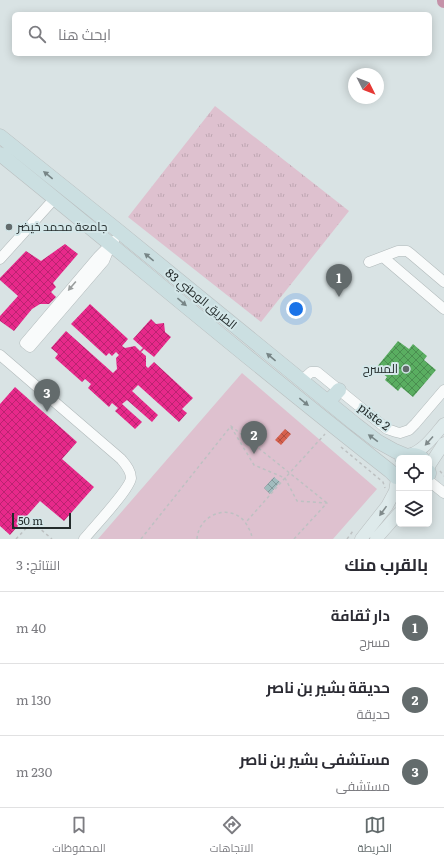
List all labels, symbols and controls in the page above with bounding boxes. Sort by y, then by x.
search box [12,12,432,56]
text: ابحث هنا [58,22,111,45]
icon: search [26,23,48,45]
north arrow [348,68,384,104]
one-way arrow [42,170,53,179]
place label: جامعة محمد خيضر [16,217,107,235]
marker: جامعة محمد خيضر [4,222,14,232]
one-way arrow [144,252,154,261]
street label: الطريق الوطني 83 [161,264,241,334]
pin: 1 [326,264,352,297]
one-way arrow [68,281,77,292]
one-way arrow [177,298,187,307]
your location [286,299,306,319]
one-way arrow [266,352,277,361]
place label: المسرح [363,359,398,377]
marker: المسرح [401,364,411,374]
pin: 3 [34,379,60,412]
one-way arrow [299,398,310,407]
street label: piste 2 [355,398,394,434]
pin: 2 [241,421,267,454]
one-way arrow [368,434,378,442]
one-way arrow [424,436,433,446]
map controls [396,455,432,527]
button: locate [396,455,432,491]
button: layers [396,491,432,527]
one-way arrow [379,506,387,517]
scale bar [12,511,71,530]
text: 50 m [18,512,43,528]
text: بالقرب منك [344,551,428,576]
text: النتائج: 3 [16,555,60,574]
text: دار ثقافة [331,603,390,626]
text: 40 m [16,618,46,637]
text: 1 [412,618,418,637]
text: مسرح [359,632,390,651]
text: حديقة بشير بن ناصر [266,675,390,698]
text: 130 m [16,690,51,709]
text: 2 [412,690,419,709]
text: حديقة [357,704,390,723]
text: مستشفى بشير بن ناصر [240,747,390,770]
text: 230 m [16,762,52,781]
text: 3 [411,762,419,781]
text: مستشفى [336,776,390,795]
tab: المحفوظات [52,814,106,858]
tab: الاتجاهات [210,814,253,858]
tab: الخريطة [358,814,392,858]

